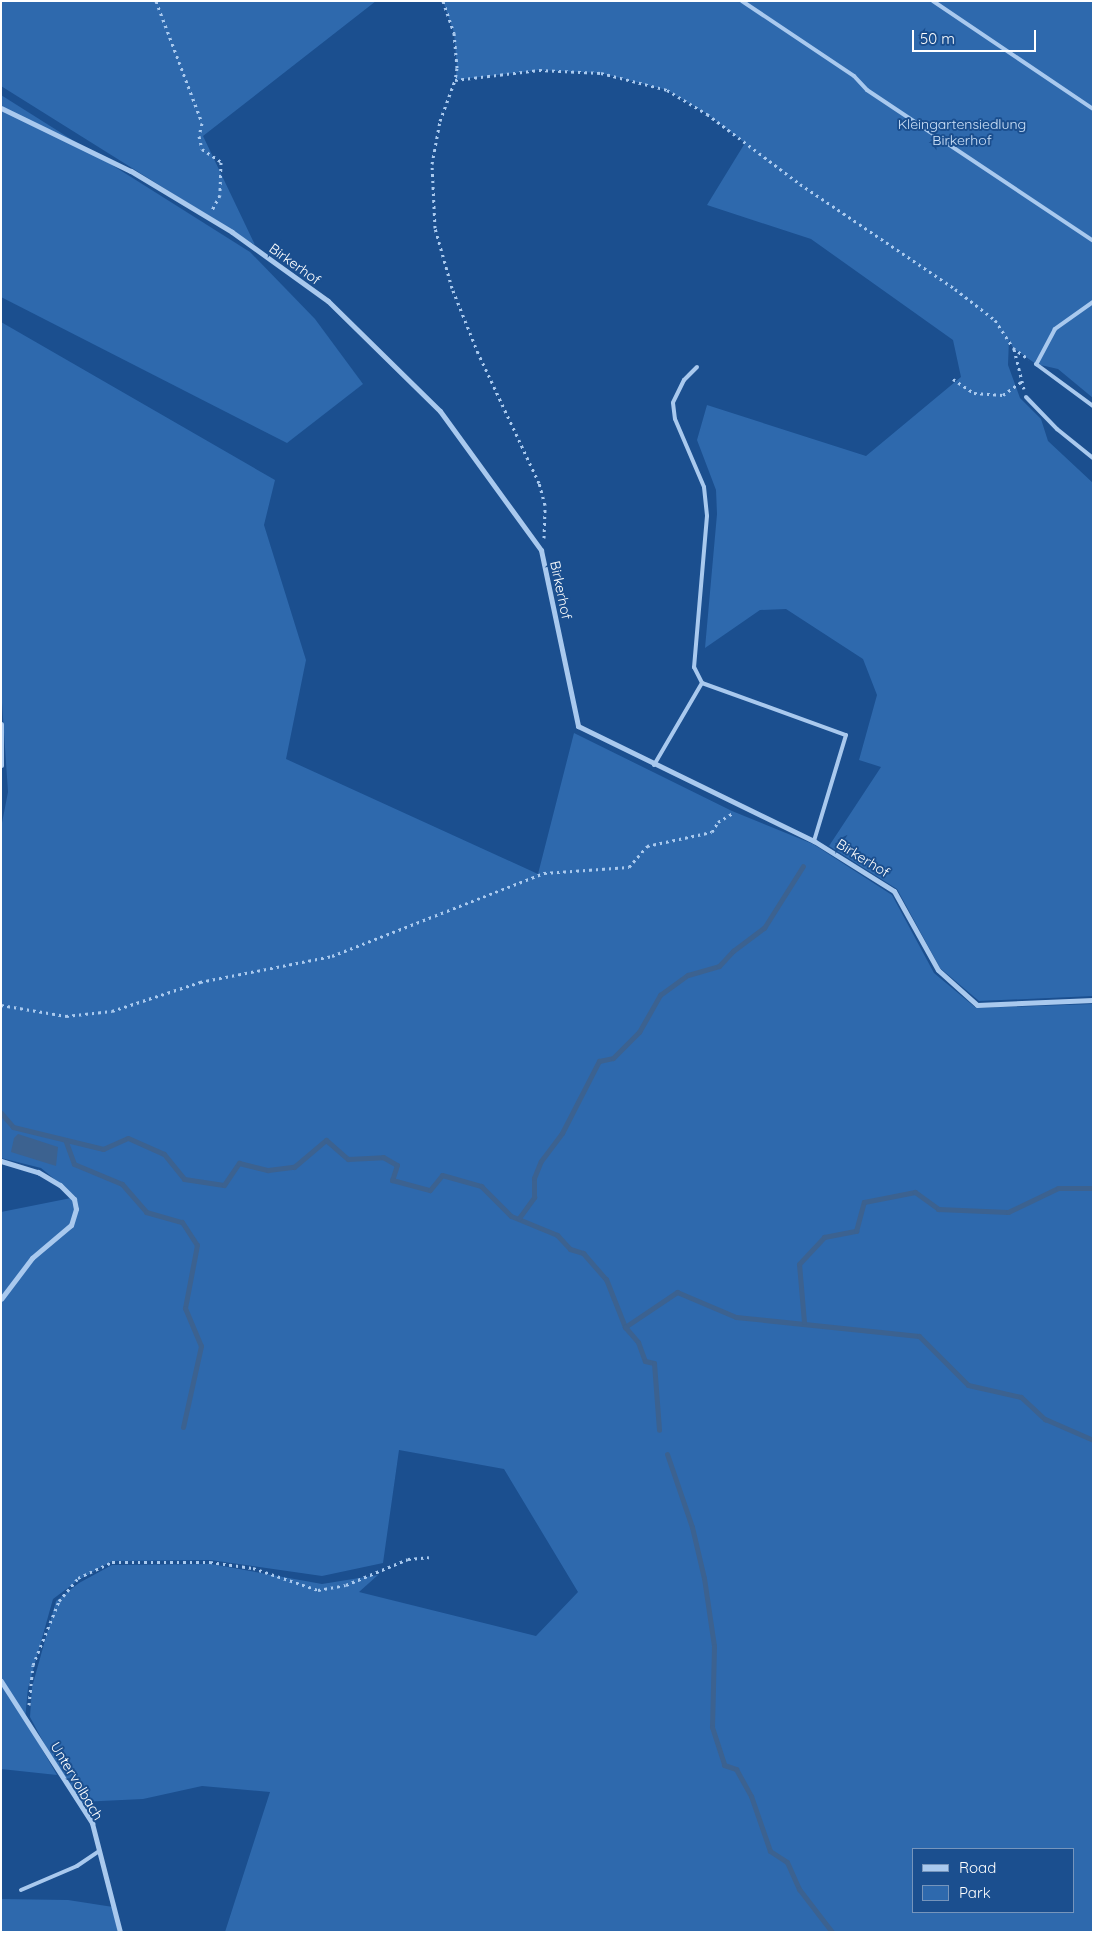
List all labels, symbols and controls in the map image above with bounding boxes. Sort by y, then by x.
scale bar [914,20,1038,52]
text: 50 m [920,29,955,48]
park label: Kleingartensiedlung Birkerhof [898,116,1026,148]
street label: Birkerhof [266,240,324,288]
street label: Birkerhof [547,559,575,621]
street label: Birkerhof [833,835,893,881]
street label: Untervolbach [47,1739,107,1823]
legend [912,1848,1074,1913]
text: Road [959,1858,996,1877]
text: Park [959,1883,991,1902]

